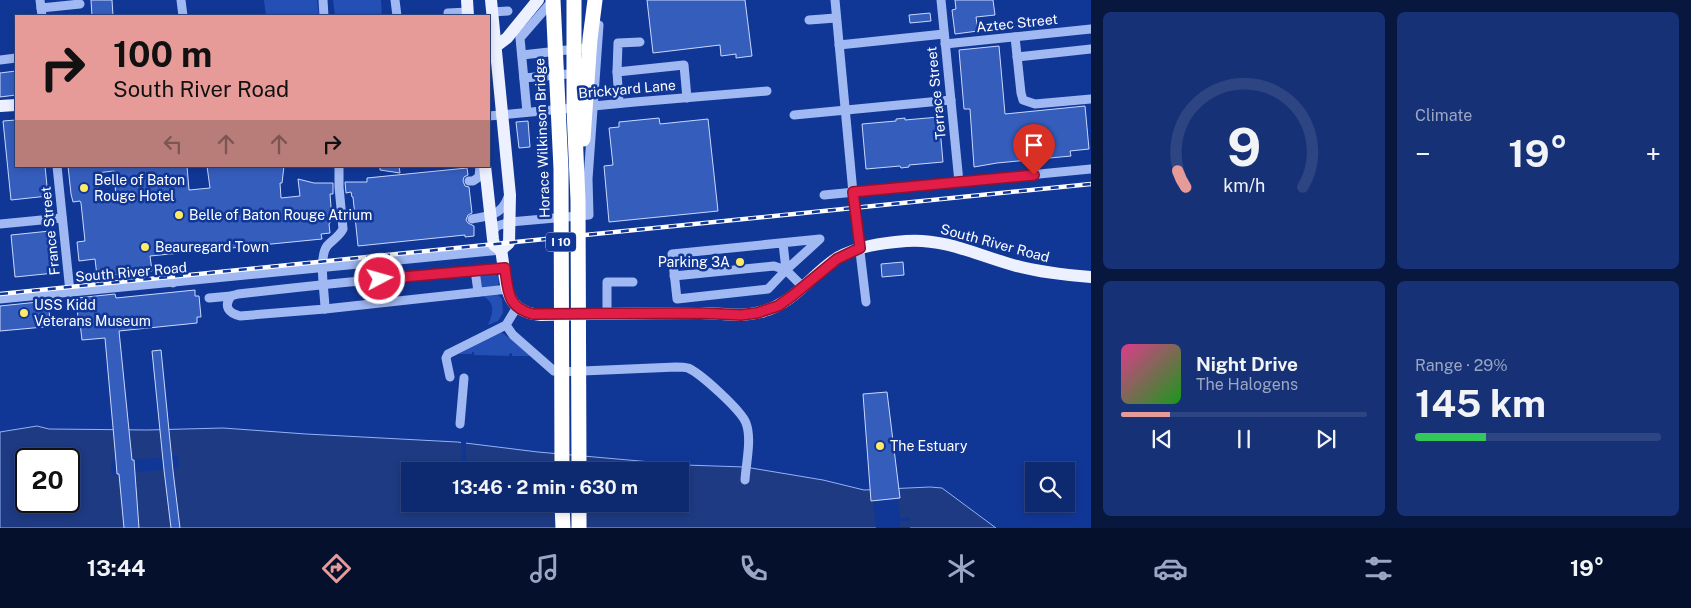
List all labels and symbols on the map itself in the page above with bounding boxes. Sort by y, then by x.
street label: Aztec Street [975,11,1059,35]
street label: Terrace Street [923,46,949,140]
street label: Horace Wilkinson Bridge [531,58,553,218]
street label: Brickyard Lane [578,77,676,101]
pin [1013,124,1055,175]
place label: Belle of Baton Rouge Hotel [94,172,185,204]
marker: Belle of Baton Rouge Hotel [78,182,90,194]
street label: France Street [37,186,63,276]
place label: Belle of Baton Rouge Atrium [189,207,372,223]
marker: Belle of Baton Rouge Atrium [173,209,185,221]
street label: South River Road [939,221,1051,265]
road number: I 10 [546,232,576,252]
place label: Beauregard Town [155,239,269,255]
marker: Beauregard Town [139,241,151,253]
position arrow [353,252,405,304]
place label: Parking 3A [658,254,730,270]
marker: Parking 3A [734,256,746,268]
street label: South River Road [74,259,188,285]
place label: USS Kidd Veterans Museum [34,297,151,329]
marker: USS Kidd Veterans Museum [18,307,30,319]
place label: The Estuary [890,438,968,454]
marker: The Estuary [874,440,886,452]
speed limit sign: 20 [15,448,80,513]

